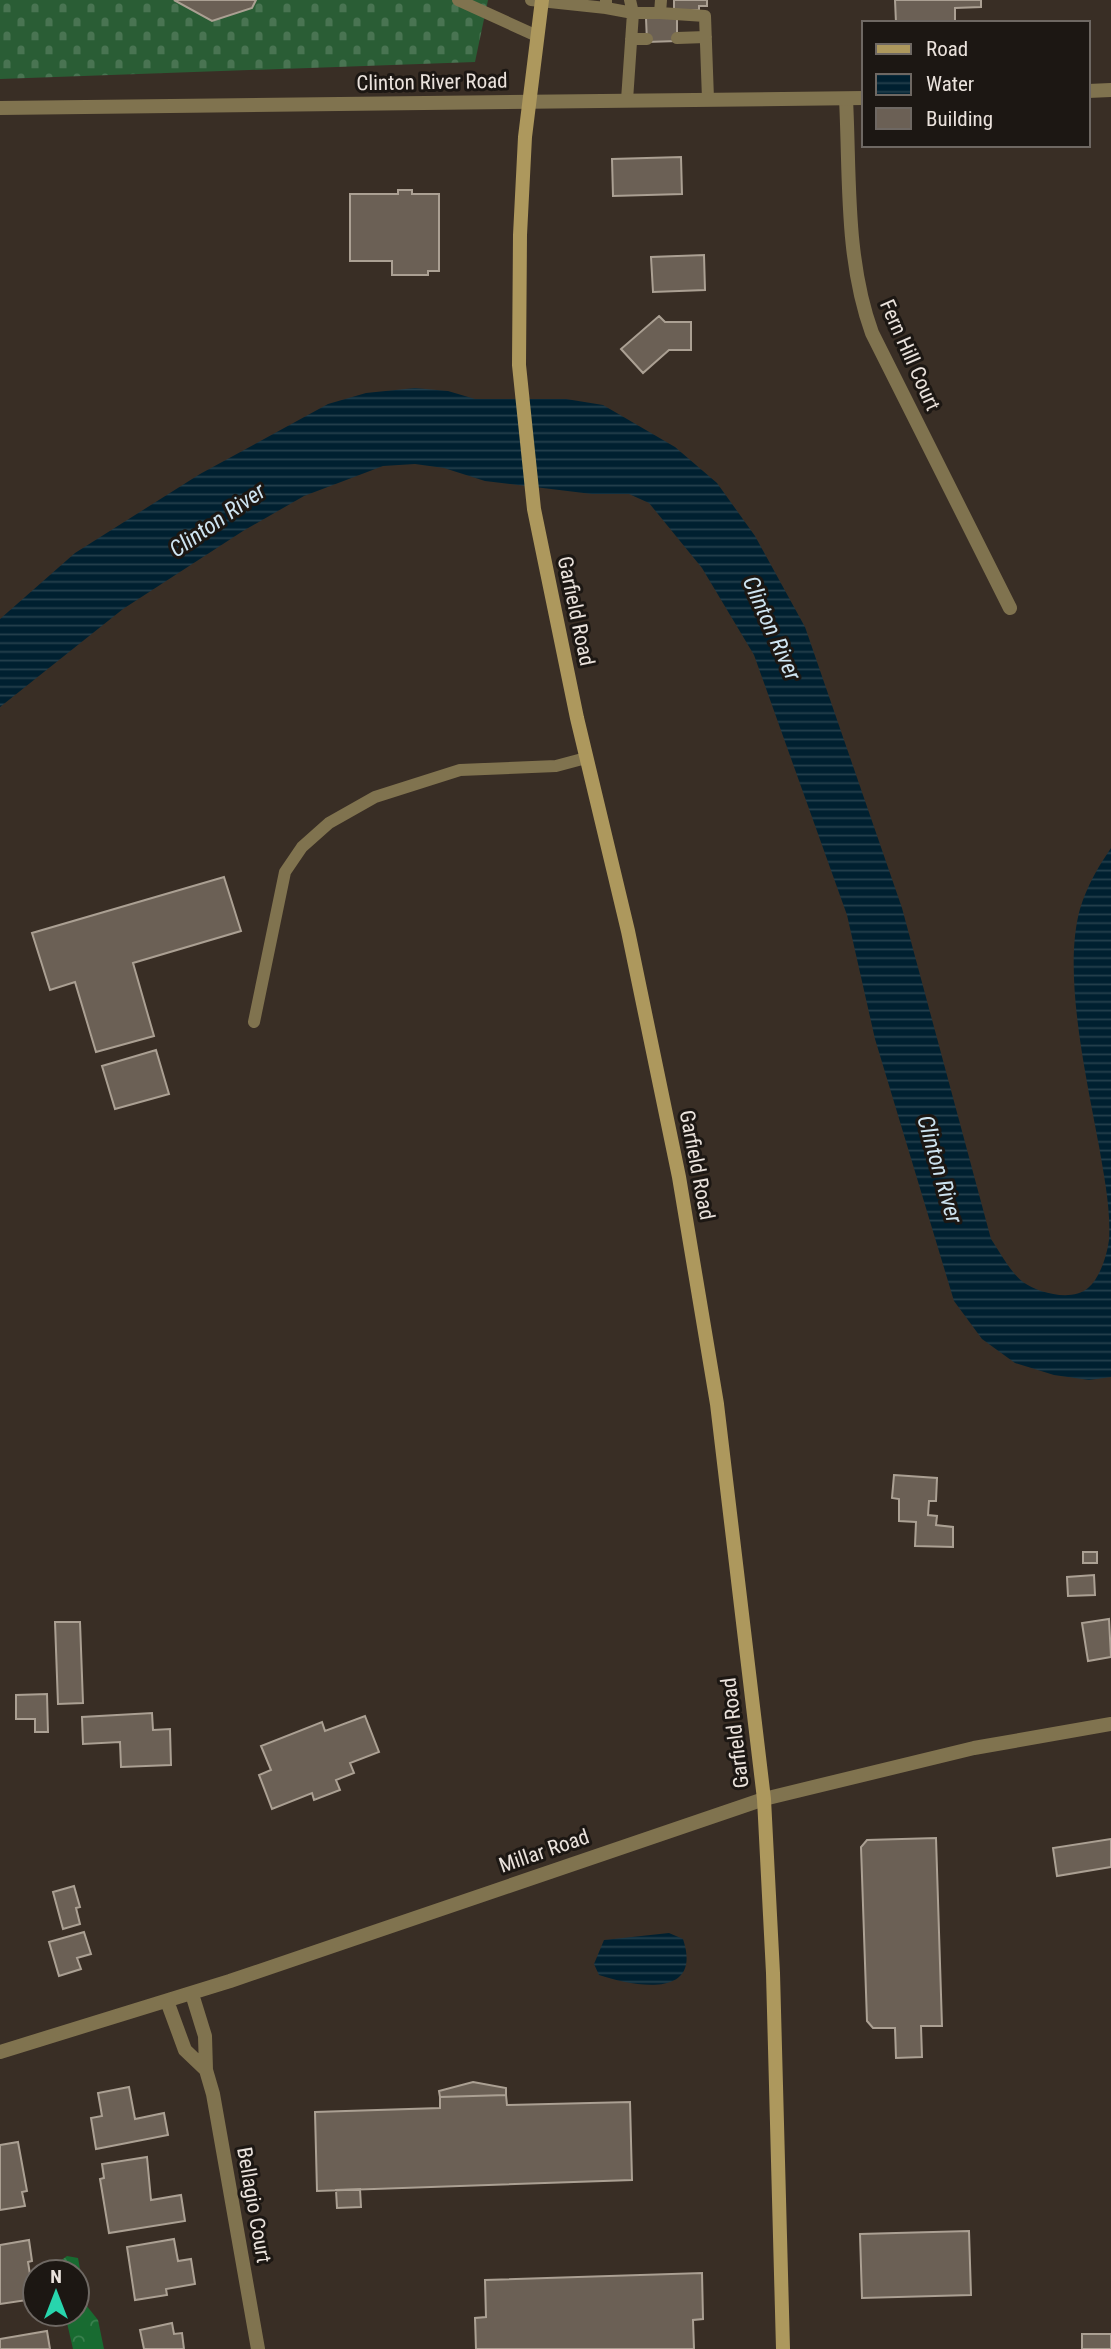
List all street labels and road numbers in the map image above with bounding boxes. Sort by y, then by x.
street label: Clinton River Road [356,69,508,95]
street label: Fern Hill Court [875,296,945,414]
street label: Garfield Road [553,554,599,668]
street label: Garfield Road [675,1108,719,1222]
street label: Garfield Road [716,1676,754,1790]
street label: Millar Road [496,1824,592,1878]
street label: Bellagio Court [232,2145,276,2265]

